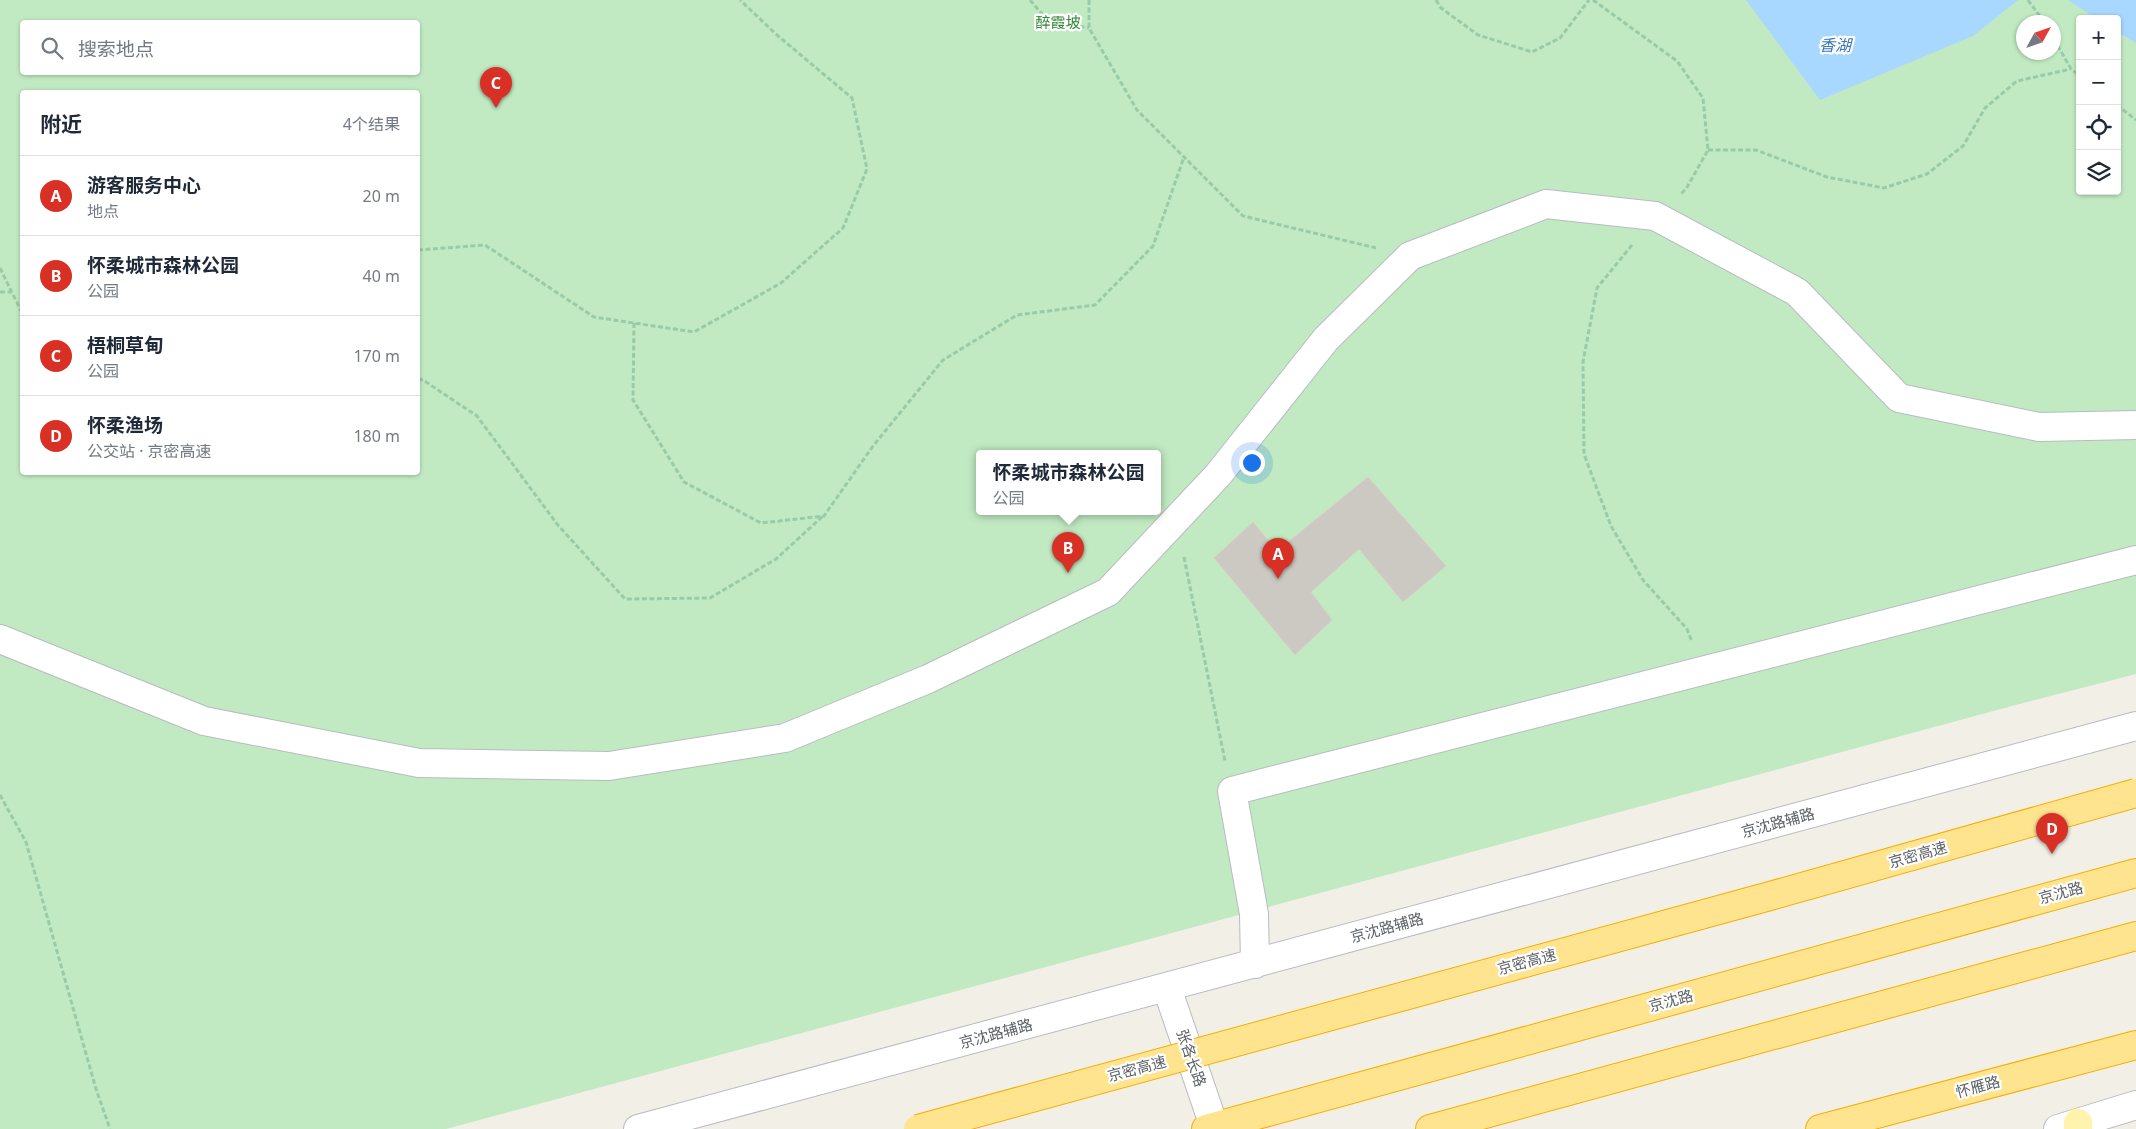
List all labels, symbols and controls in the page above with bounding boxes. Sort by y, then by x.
park label: 醉霞坡 [1035,12,1081,32]
north arrow [2016,15,2061,60]
map controls [2076,15,2121,195]
button: + [2076,15,2121,60]
search box [20,20,420,75]
icon: search [38,34,66,62]
water label: 香湖 [1819,34,1854,56]
text: 搜索地点 [78,36,154,62]
button: − [2076,60,2121,105]
pin: C [480,67,512,108]
button: locate [2076,105,2121,150]
text: 附近 [40,110,82,138]
text: 4个结果 [343,113,400,135]
button: layers [2076,150,2121,195]
text: 游客服务中心 [87,172,201,198]
text: A [50,185,62,207]
text: 20 m [363,185,400,207]
text: 地点 [87,200,119,222]
text: 怀柔城市森林公园 [87,252,239,278]
text: B [51,265,61,287]
text: 40 m [363,265,400,287]
text: 公园 [87,280,119,302]
text: 梧桐草甸 [87,332,163,358]
text: C [51,345,61,367]
text: 170 m [353,345,400,367]
text: 公园 [87,360,119,382]
text: 怀柔渔场 [87,412,163,438]
text: D [50,425,62,447]
text: 180 m [353,425,400,447]
text: 公交站 · 京密高速 [87,440,212,462]
popup [976,450,1161,515]
your location [1239,450,1265,476]
text: 怀柔城市森林公园 [992,459,1145,485]
text: 公园 [992,487,1025,509]
pin: B [1052,532,1084,573]
pin: A [1262,538,1294,579]
street label: 京沈路辅路 [1739,803,1817,841]
pin: D [2036,813,2068,854]
street label: 京密高速 [1886,836,1949,872]
street label: 京沈路 [2036,877,2085,908]
street label: 京沈路辅路 [1348,908,1426,946]
street label: 京密高速 [1495,944,1558,978]
street label: 京沈路 [1646,985,1695,1016]
street label: 京沈路辅路 [957,1014,1035,1052]
street label: 张各长路 [1173,1026,1211,1089]
street label: 京密高速 [1105,1051,1168,1085]
street label: 怀雁路 [1953,1071,2002,1102]

